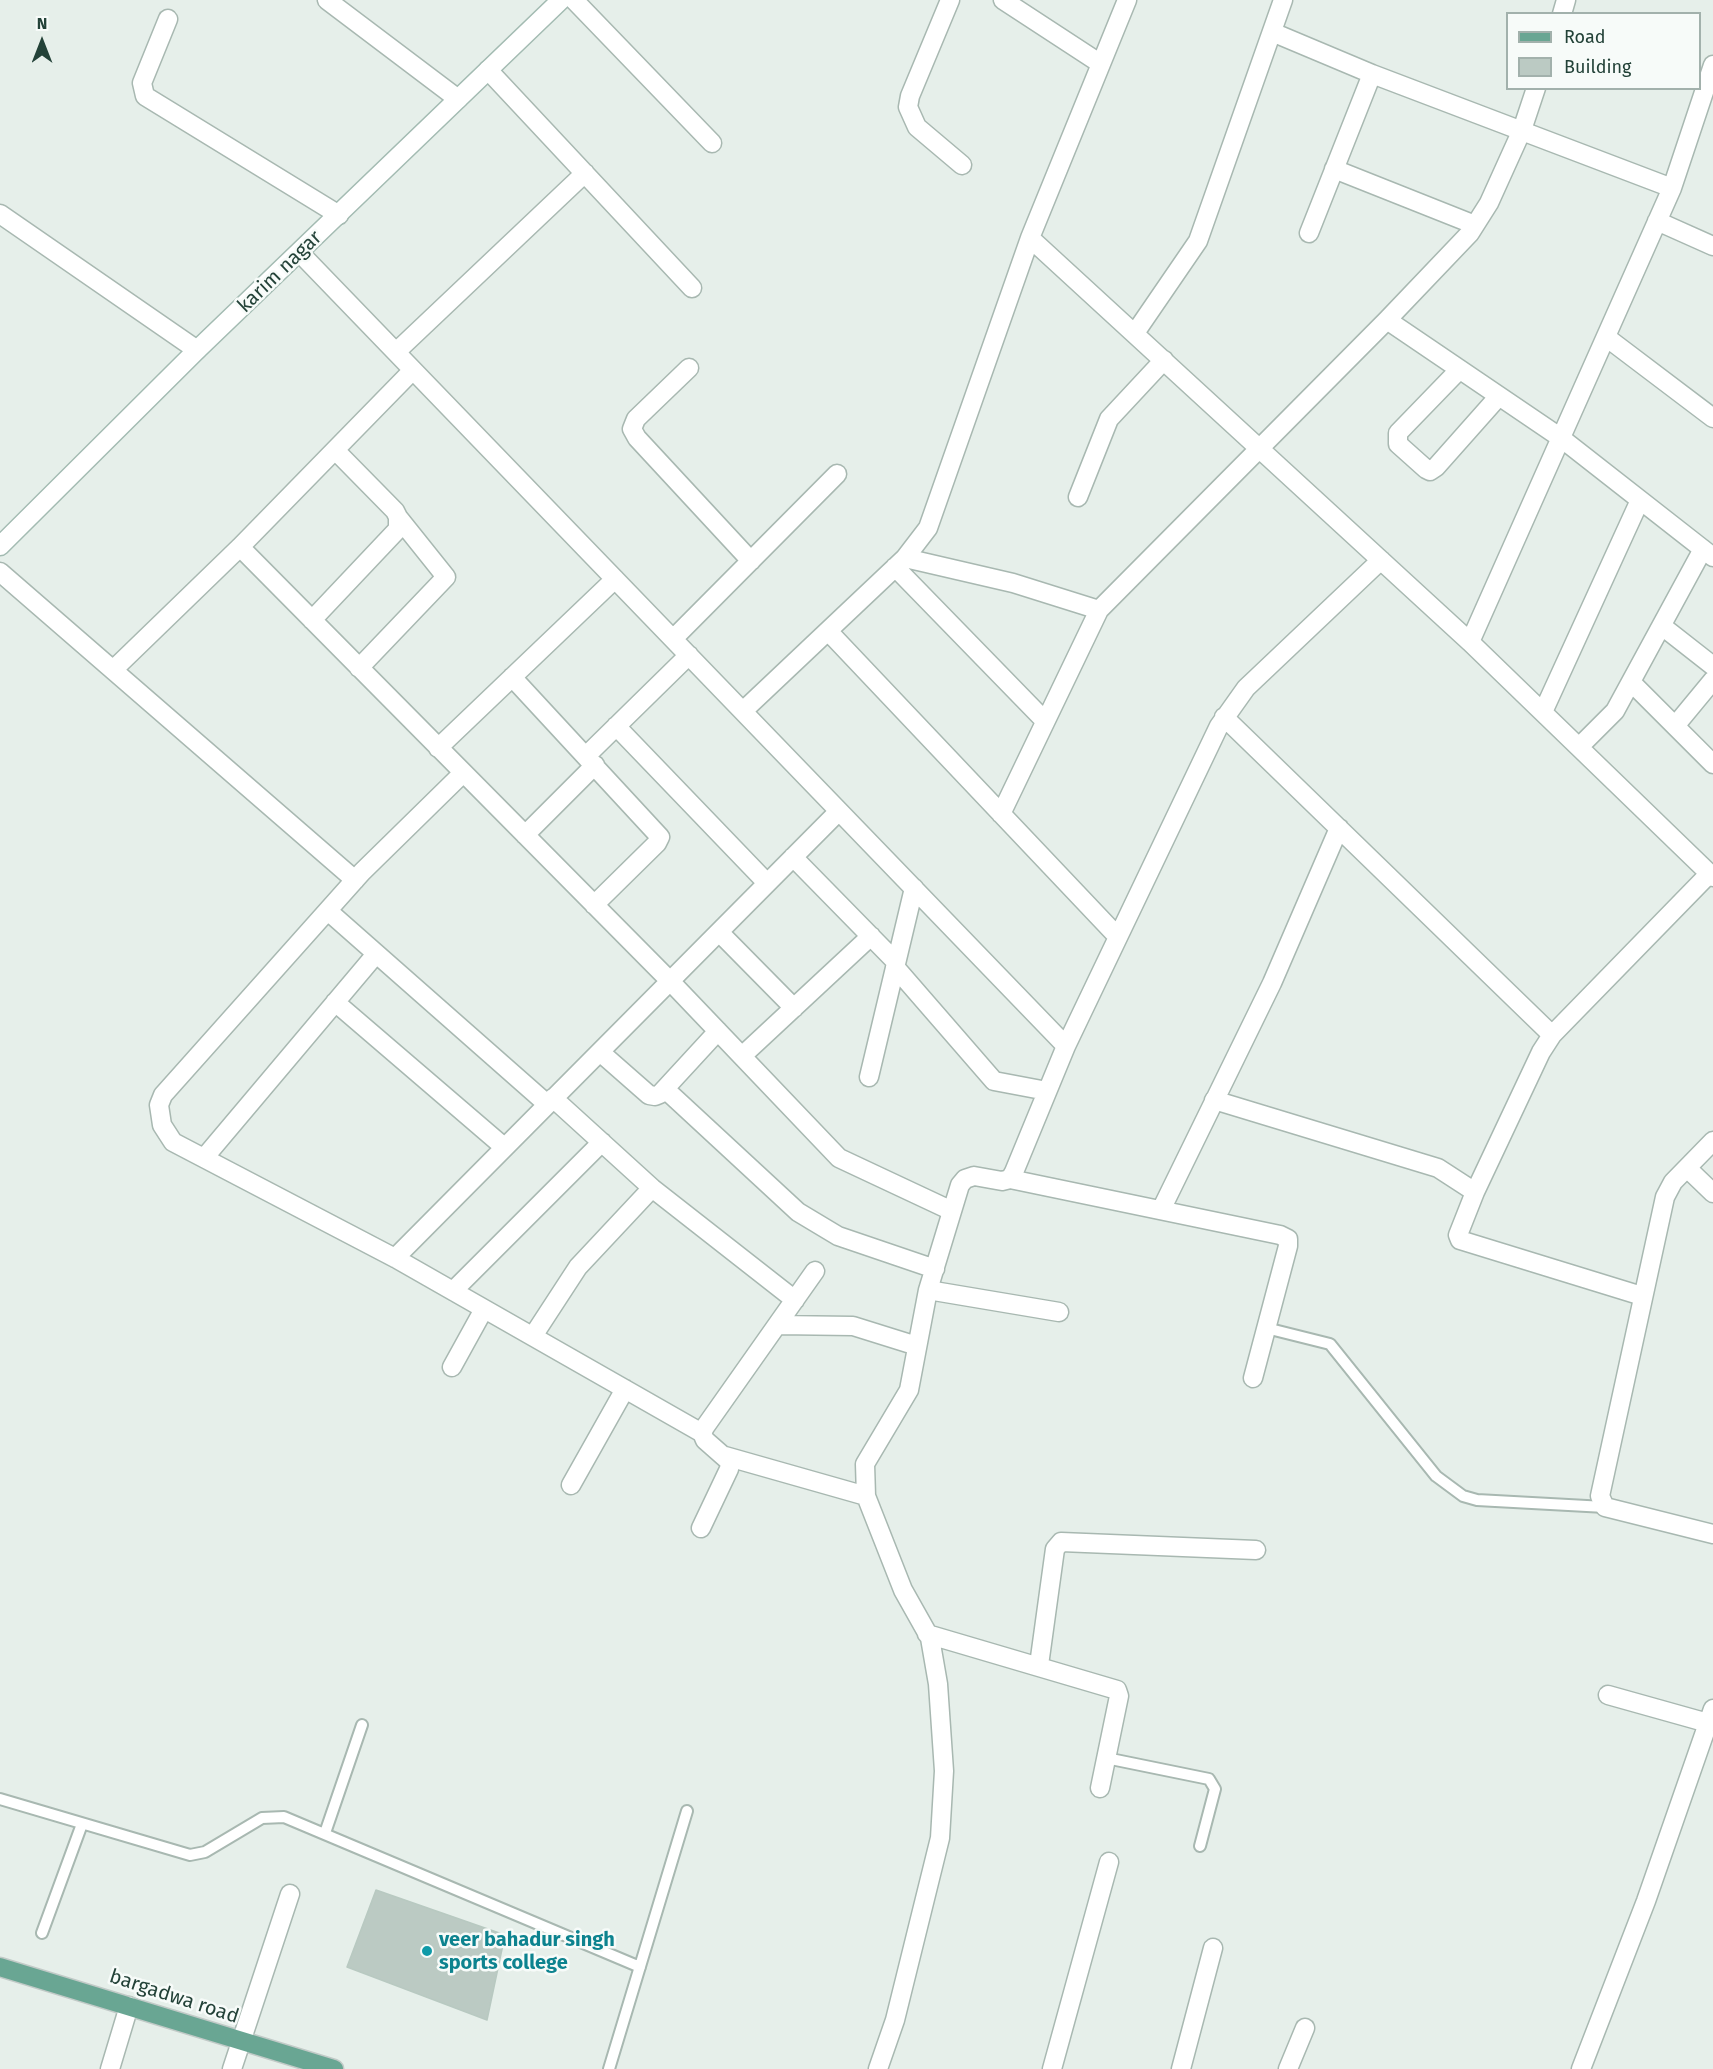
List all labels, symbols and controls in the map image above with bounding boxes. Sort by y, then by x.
north arrow [12,12,72,72]
legend [1506,12,1701,90]
text: N [37,14,47,33]
text: Road [1564,26,1606,48]
text: Building [1564,56,1631,78]
street label: karim nagar [233,226,327,318]
place label: veer bahadur singh sports college [439,1928,615,1975]
marker: veer bahadur singh sports college [420,1944,434,1958]
street label: bargadwa road [106,1965,242,2029]

